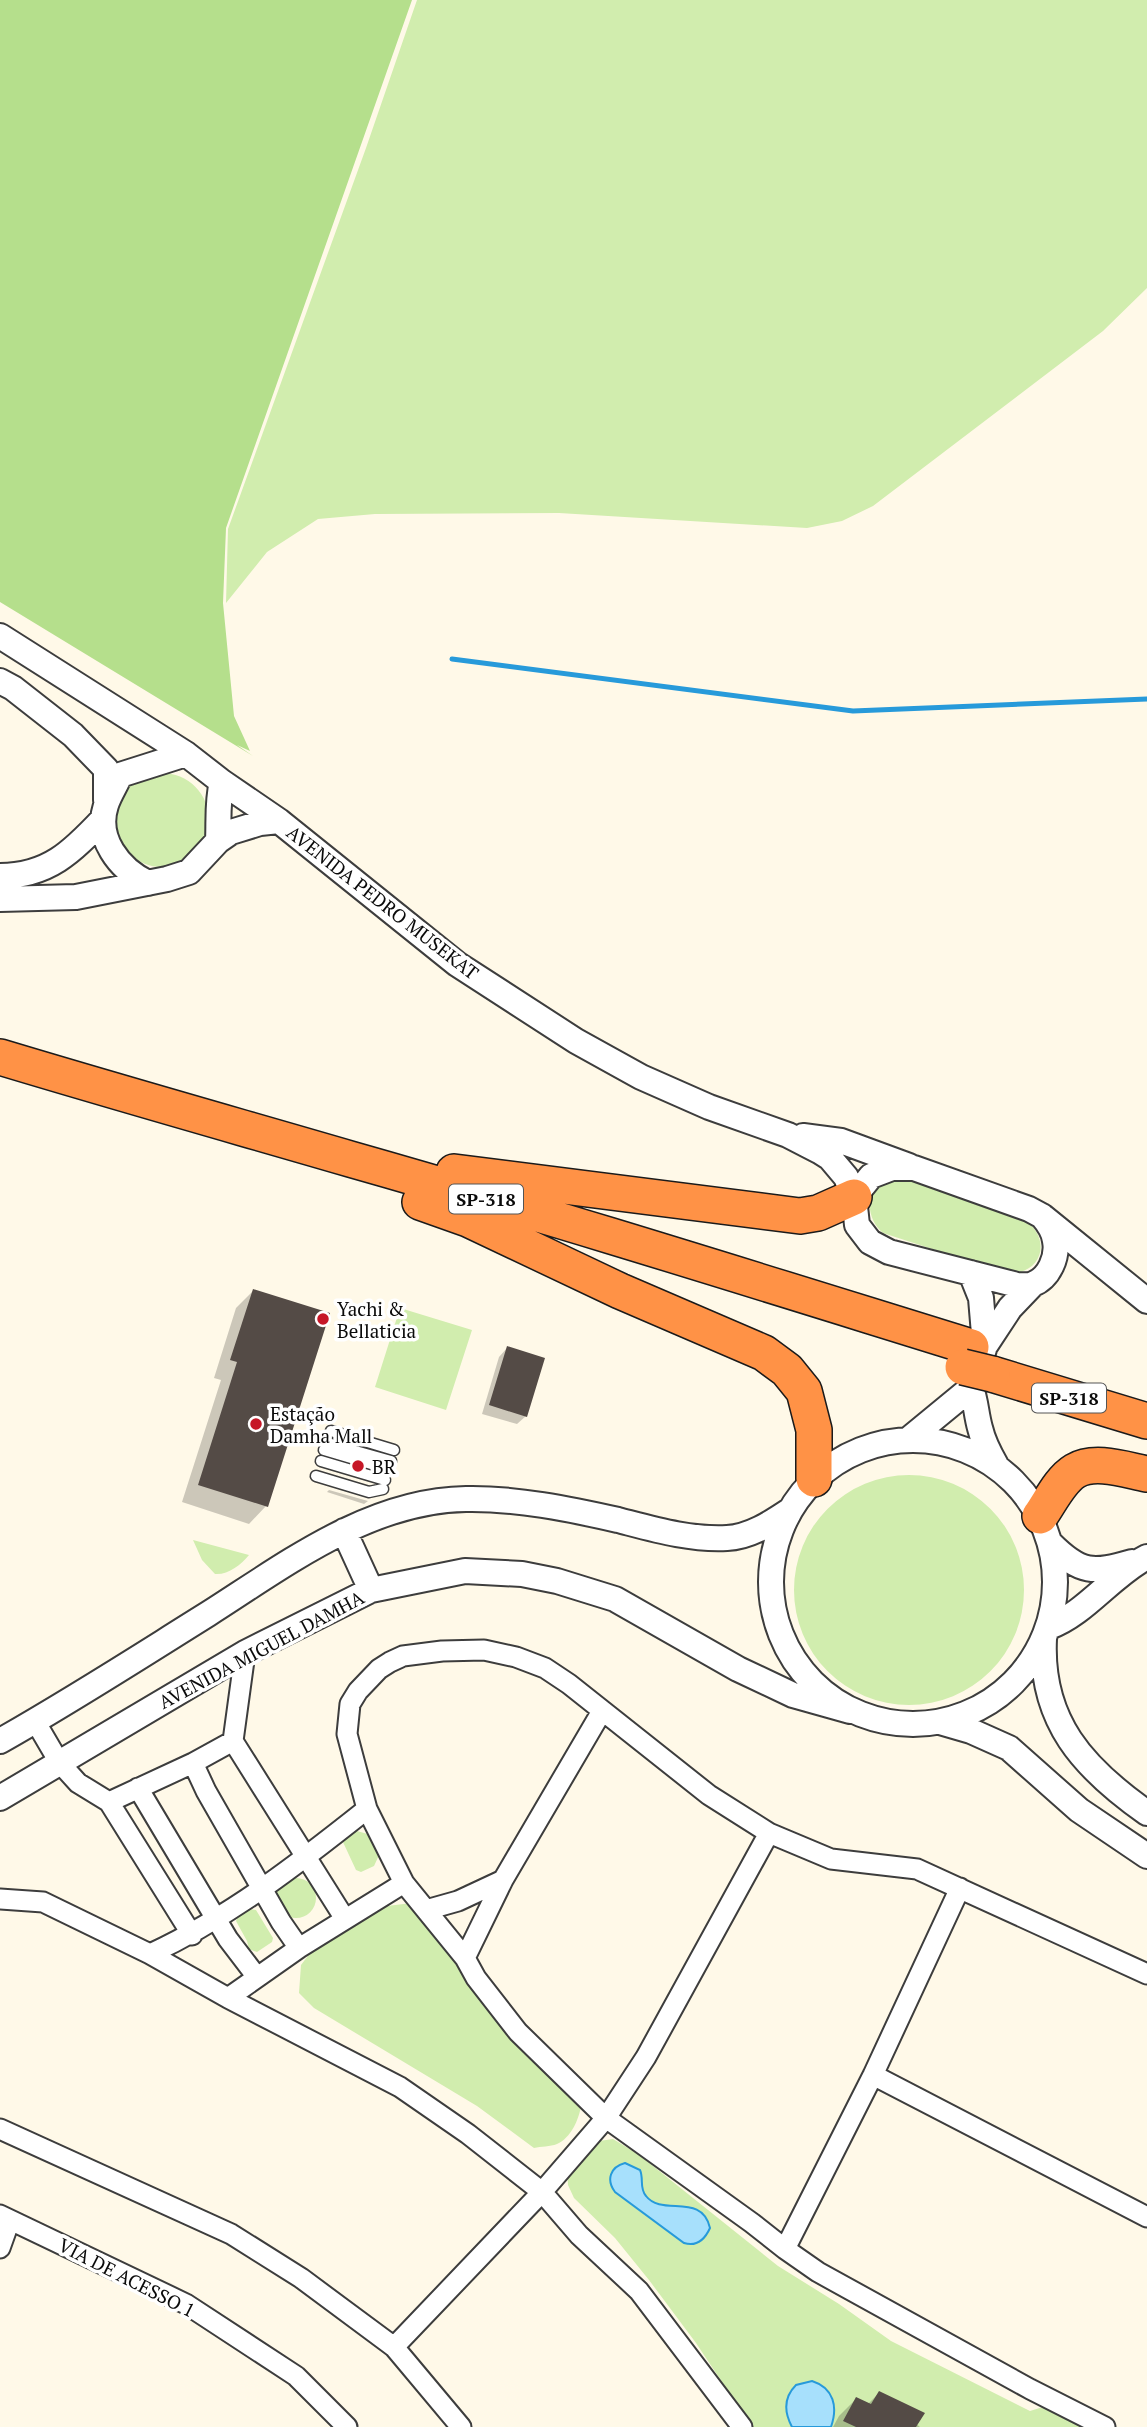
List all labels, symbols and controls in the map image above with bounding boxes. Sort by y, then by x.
street label: AVENIDA PEDRO MUSEKAT [282,819,484,985]
road number: SP-318 [449,1184,523,1214]
place label: Yachi & Bellaticia [337,1296,417,1343]
marker: Yachi & Bellaticia [315,1311,331,1327]
road number: SP-318 [1032,1384,1106,1413]
place label: Estação Damha Mall [270,1401,372,1448]
marker: Estação Damha Mall [248,1416,264,1432]
place label: BR [372,1454,396,1479]
marker: BR [350,1458,366,1474]
street label: AVENIDA MIGUEL DAMHA [154,1584,368,1714]
street label: VIA DE ACESSO 1 [54,2232,200,2322]

